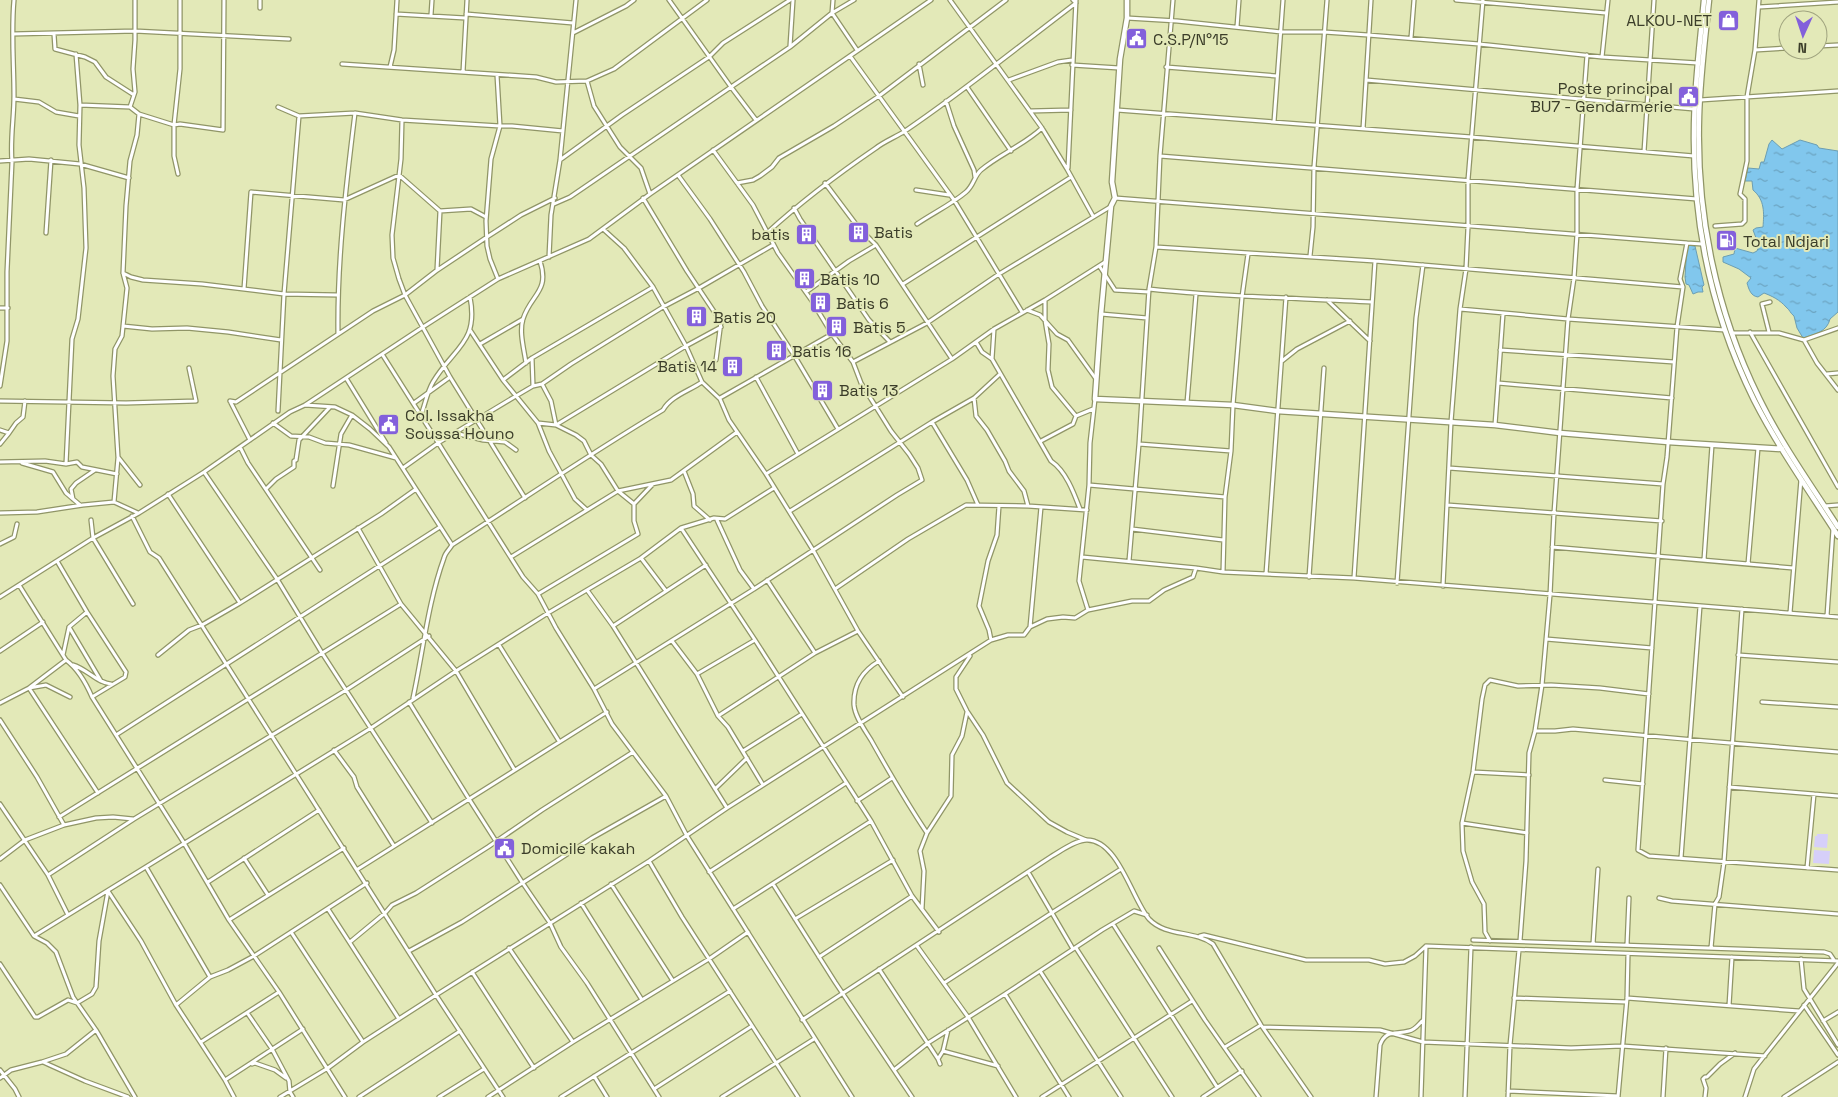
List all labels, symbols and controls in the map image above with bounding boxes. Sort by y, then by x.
shop icon: ALKOU-NET [1716,8,1740,32]
place label: ALKOU-NET [1626,10,1712,31]
north arrow [1778,10,1828,60]
public building icon: C.S.P/N°15 [1125,27,1149,51]
place label: C.S.P/N°15 [1153,29,1228,50]
text: N [1797,39,1807,57]
place label: Poste principal BU7 - Gendarmerie [1530,78,1673,117]
public building icon: Poste principal BU7 - Gendarmerie [1677,85,1701,109]
building icon: Batis [846,220,870,244]
building icon: batis [794,222,818,246]
place label: Batis [874,222,913,243]
place label: batis [751,224,790,245]
fuel station icon: Total Ndjari [1715,229,1739,253]
place label: Total Ndjari [1743,231,1829,252]
building icon: Batis 10 [792,267,816,291]
place label: Batis 10 [820,269,880,290]
building icon: Batis 6 [808,291,832,315]
place label: Batis 6 [836,293,889,314]
building icon: Batis 20 [685,305,709,329]
place label: Batis 20 [713,307,776,328]
building icon: Batis 5 [825,315,849,339]
place label: Batis 5 [853,317,906,338]
building icon: Batis 16 [764,339,788,363]
place label: Batis 16 [792,341,852,362]
building icon: Batis 14 [721,354,745,378]
place label: Batis 14 [657,356,717,377]
building icon: Batis 13 [811,378,835,402]
place label: Batis 13 [839,380,898,401]
place label: Col. Issakha Soussa Houno [405,405,514,444]
public building icon: Col. Issakha Soussa Houno [377,412,401,436]
public building icon: Domicile kakah [493,836,517,860]
place label: Domicile kakah [521,838,635,859]

